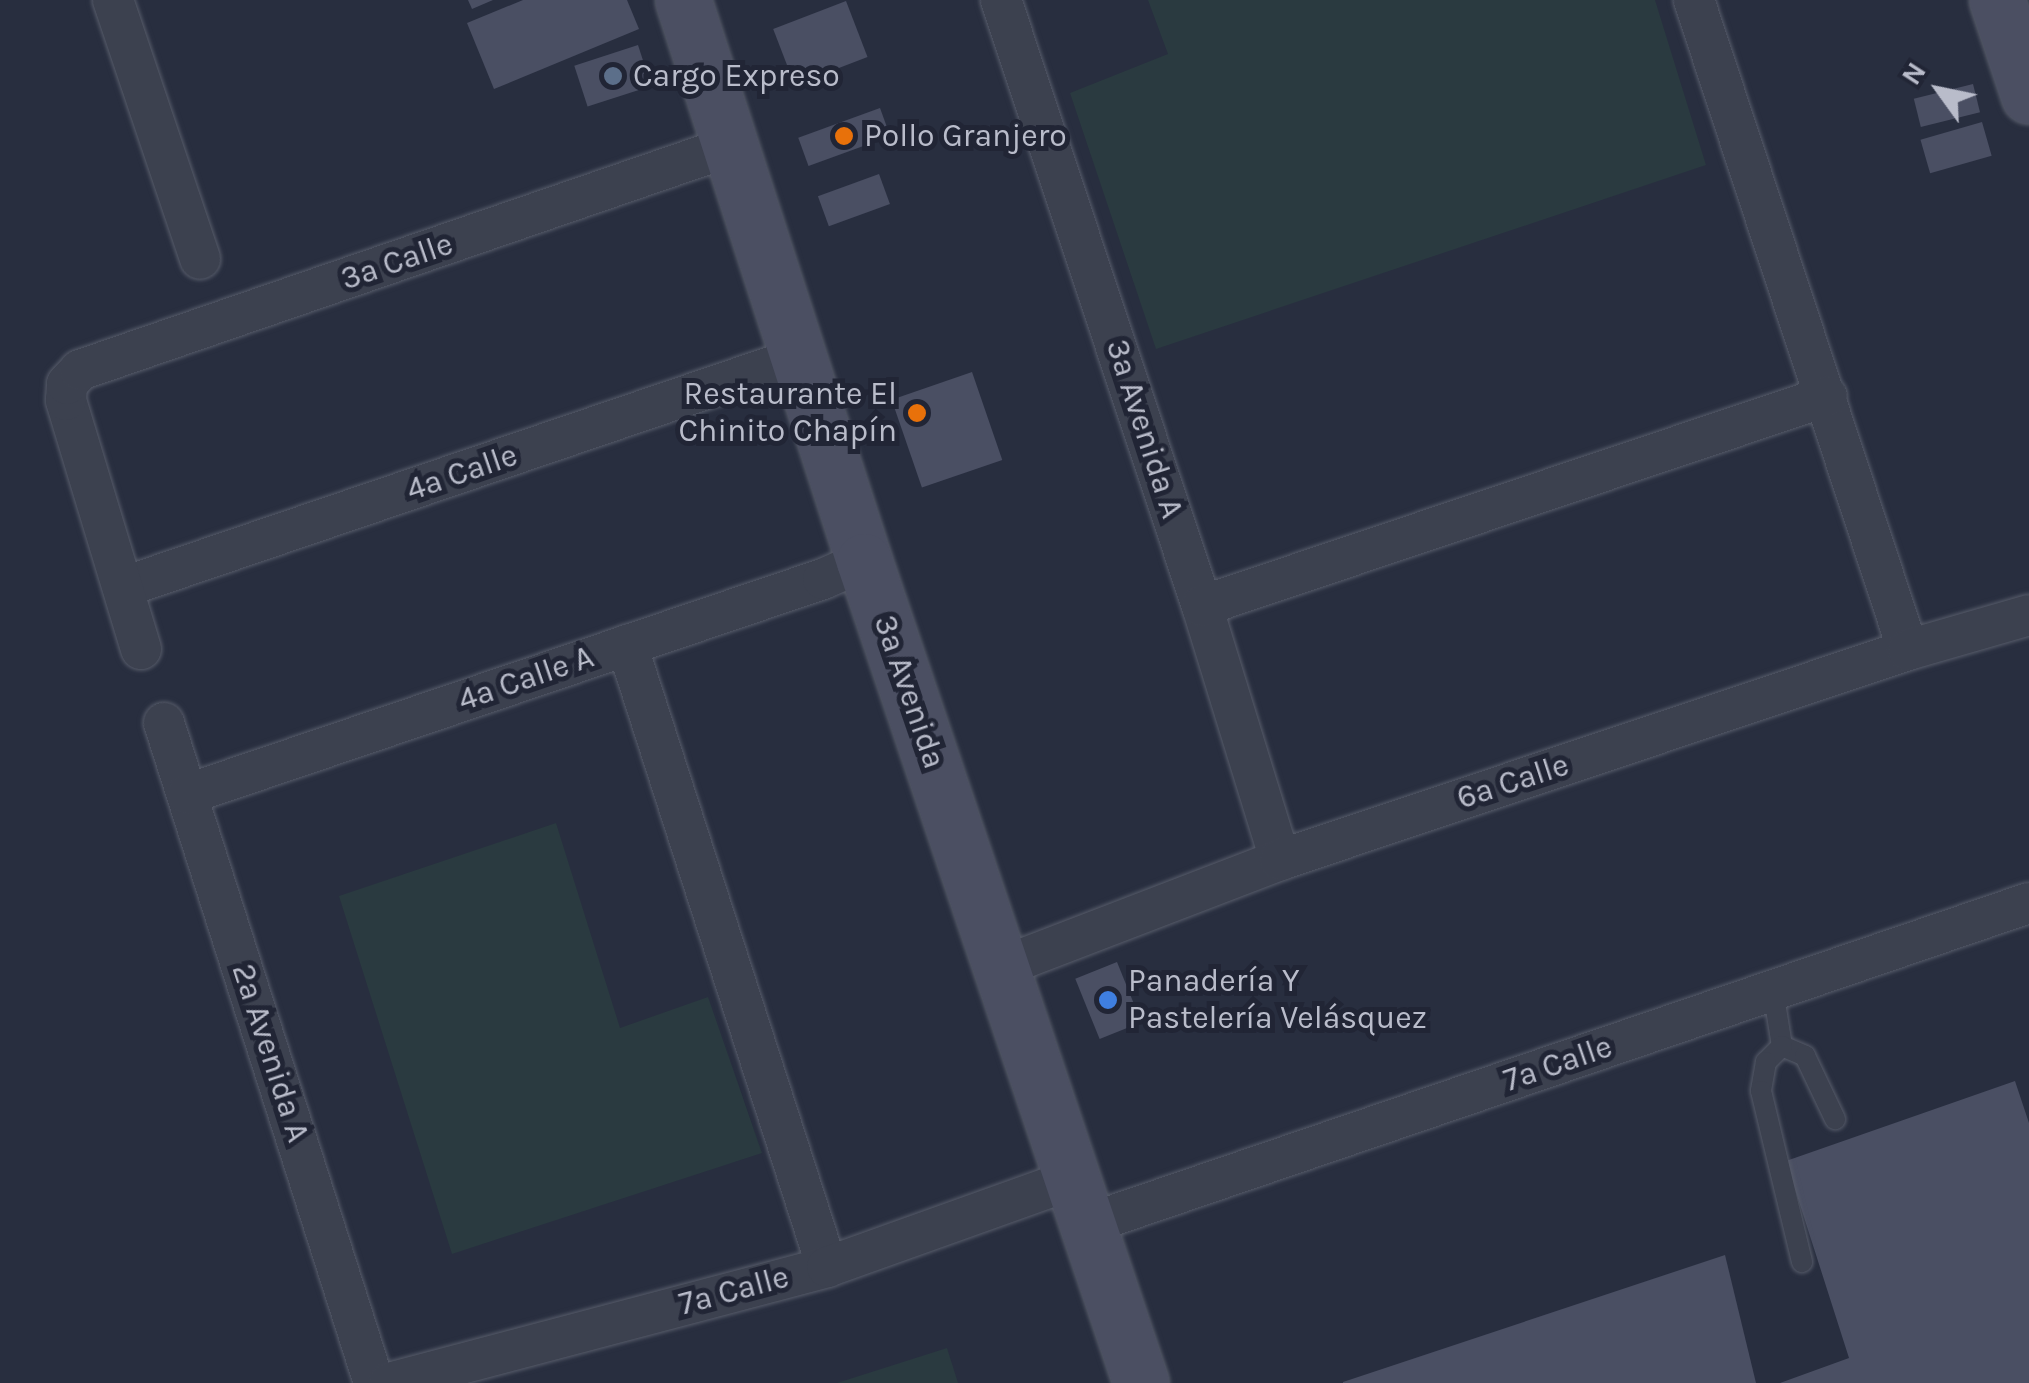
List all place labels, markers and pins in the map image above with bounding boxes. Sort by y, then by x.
place label: Cargo Expreso [633,57,840,95]
marker: Cargo Expreso [602,65,624,87]
place label: Pollo Granjero [864,117,1067,155]
marker: Pollo Granjero [833,125,855,147]
place label: Restaurante El Chinito Chapín [678,376,897,451]
marker: Restaurante El Chinito Chapín [906,402,928,424]
place label: Panadería Y Pastelería Velásquez [1128,963,1427,1038]
marker: Panadería Y Pastelería Velásquez [1097,989,1119,1011]

